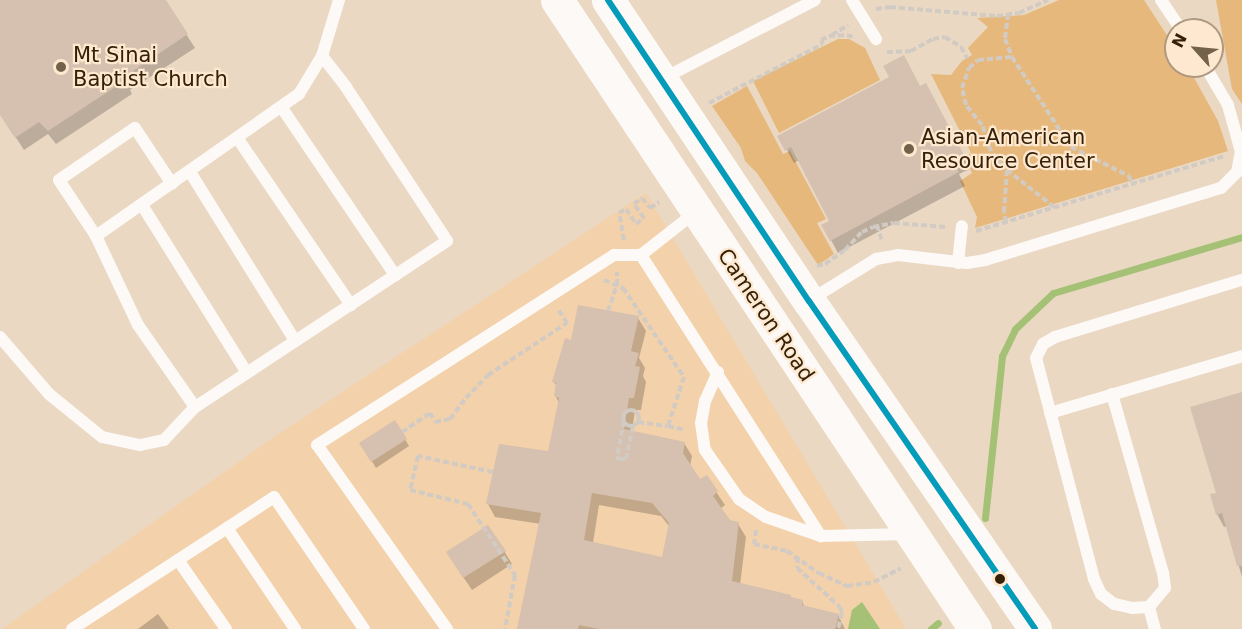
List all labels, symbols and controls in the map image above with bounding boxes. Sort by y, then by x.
north arrow [1164,18,1224,78]
text: N [1168,30,1191,51]
place label: Mt Sinai Baptist Church [73,42,228,92]
marker: Mt Sinai Baptist Church [54,60,68,74]
place label: Asian-American Resource Center [921,124,1095,174]
marker: Asian-American Resource Center [902,142,916,156]
street label: Cameron Road [712,244,820,386]
unlabelled marker [994,573,1006,585]

